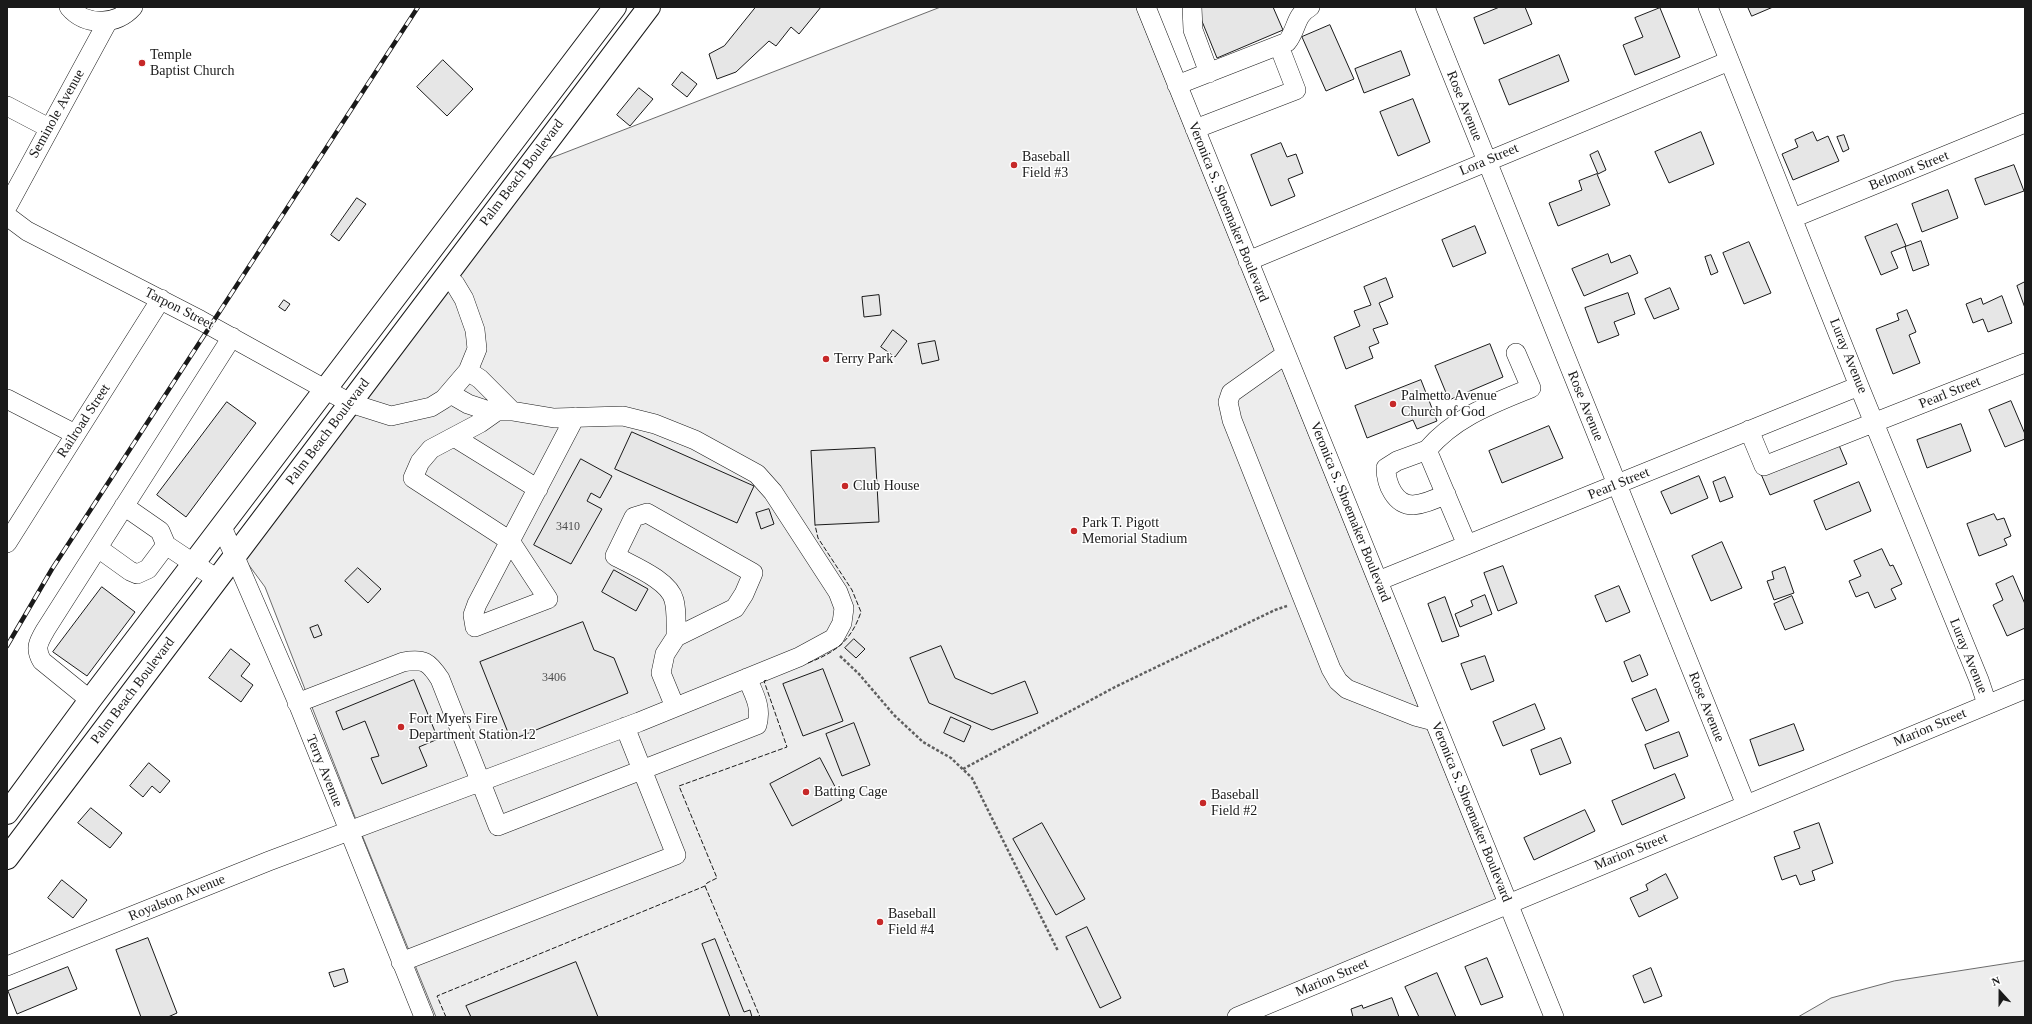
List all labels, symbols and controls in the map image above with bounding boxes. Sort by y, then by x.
place label: Temple Baptist Church [150,47,234,80]
marker: Temple Baptist Church [137,58,147,68]
street label: Seminole Avenue [26,67,88,161]
street label: Rose Avenue [1442,69,1486,143]
street label: Palm Beach Boulevard [476,116,568,230]
street label: Veronica S. Shoemaker Boulevard [1184,119,1272,305]
street label: Lora Street [1457,140,1521,180]
street label: Belmont Street [1867,147,1951,195]
place label: Baseball Field #3 [1022,149,1070,182]
marker: Baseball Field #3 [1009,160,1019,170]
street label: Tarpon Street [142,284,216,334]
street label: Luray Avenue [1825,316,1871,396]
place label: Terry Park [834,351,893,367]
marker: Terry Park [821,354,831,364]
street label: Rose Avenue [1563,369,1607,443]
street label: Pearl Street [1917,373,1983,413]
street label: Palm Beach Boulevard [282,375,374,489]
street label: Railroad Street [54,381,114,461]
place label: Palmetto Avenue Church of God [1401,388,1497,420]
marker: Palmetto Avenue Church of God [1388,399,1398,409]
street label: Veronica S. Shoemaker Boulevard [1306,419,1394,605]
street label: Pearl Street [1586,464,1652,504]
place label: Club House [853,478,920,494]
marker: Club House [840,481,850,491]
place label: Park T. Pigott Memorial Stadium [1082,515,1187,548]
house number: 3410 [556,520,580,534]
marker: Park T. Pigott Memorial Stadium [1069,526,1079,536]
street label: Luray Avenue [1945,616,1991,696]
street label: Palm Beach Boulevard [87,634,179,748]
street label: Rose Avenue [1684,670,1728,744]
house number: 3406 [542,671,566,685]
street label: Marion Street [1891,705,1969,751]
place label: Fort Myers Fire Department Station 12 [409,711,536,744]
street label: Veronica S. Shoemaker Boulevard [1427,719,1515,905]
marker: Fort Myers Fire Department Station 12 [396,722,406,732]
street label: Terry Avenue [302,733,346,809]
place label: Batting Cage [814,784,887,800]
marker: Batting Cage [801,787,811,797]
place label: Baseball Field #2 [1211,787,1259,820]
marker: Baseball Field #2 [1198,798,1208,808]
street label: Marion Street [1592,830,1670,874]
street label: Royalston Avenue [126,871,228,925]
place label: Baseball Field #4 [888,906,936,938]
marker: Baseball Field #4 [875,917,885,927]
street label: Marion Street [1293,955,1371,1001]
north arrow [1980,972,2020,1012]
text: N [1990,974,2002,988]

